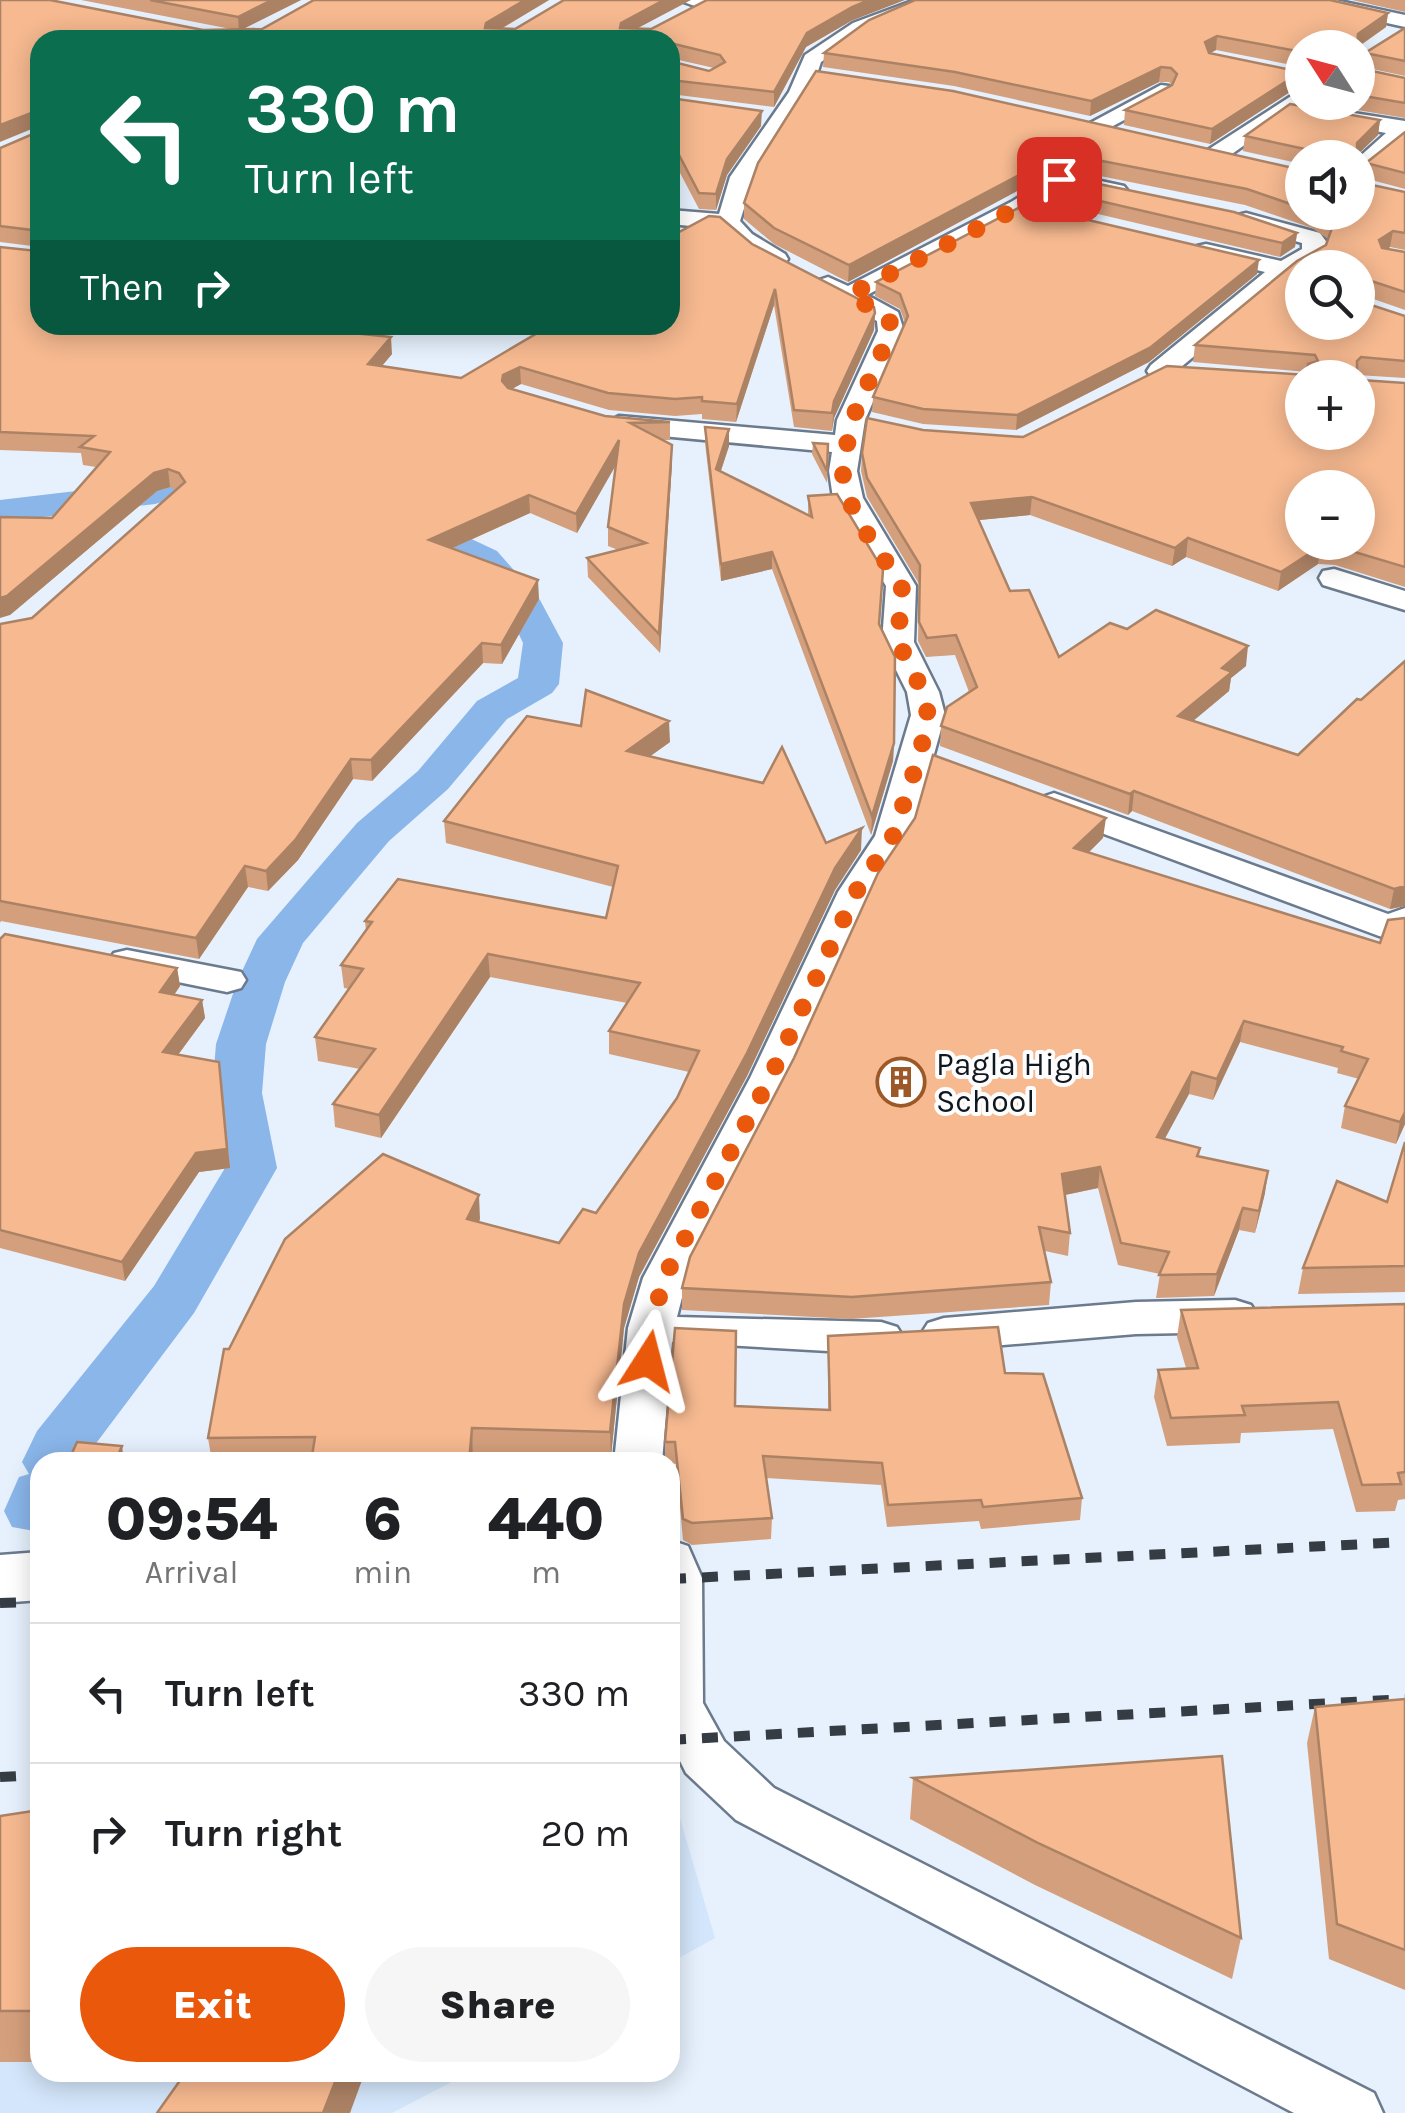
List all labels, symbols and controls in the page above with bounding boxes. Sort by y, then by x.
north arrow [1285,30,1375,120]
map controls [1285,30,1375,560]
text: 330 m [245,68,461,150]
icon: left [80,70,210,200]
pin [1017,137,1102,222]
button: sound [1285,140,1375,230]
text: Turn left [245,152,414,204]
icon: arrive [1032,152,1087,207]
button: search [1285,250,1375,340]
icon: right [184,260,239,315]
text: Then [80,265,164,310]
button: + [1285,360,1375,450]
button: − [1285,470,1375,560]
place label: Pagla High School [936,1046,1092,1120]
building icon: Pagla High School [875,1056,927,1108]
position arrow [596,1309,700,1413]
text: 09:54 [106,1484,277,1554]
text: 6 [363,1484,402,1554]
text: 440 [488,1484,604,1554]
text: Arrival [145,1554,238,1591]
text: min [353,1554,412,1591]
text: m [531,1554,561,1591]
icon: left [80,1666,135,1721]
text: Turn left [165,1671,315,1716]
text: 330 m [518,1671,630,1716]
icon: right [80,1806,135,1861]
text: Turn right [165,1811,342,1856]
text: 20 m [541,1811,630,1856]
button: Exit [80,1947,345,2062]
button: Share [365,1947,630,2062]

